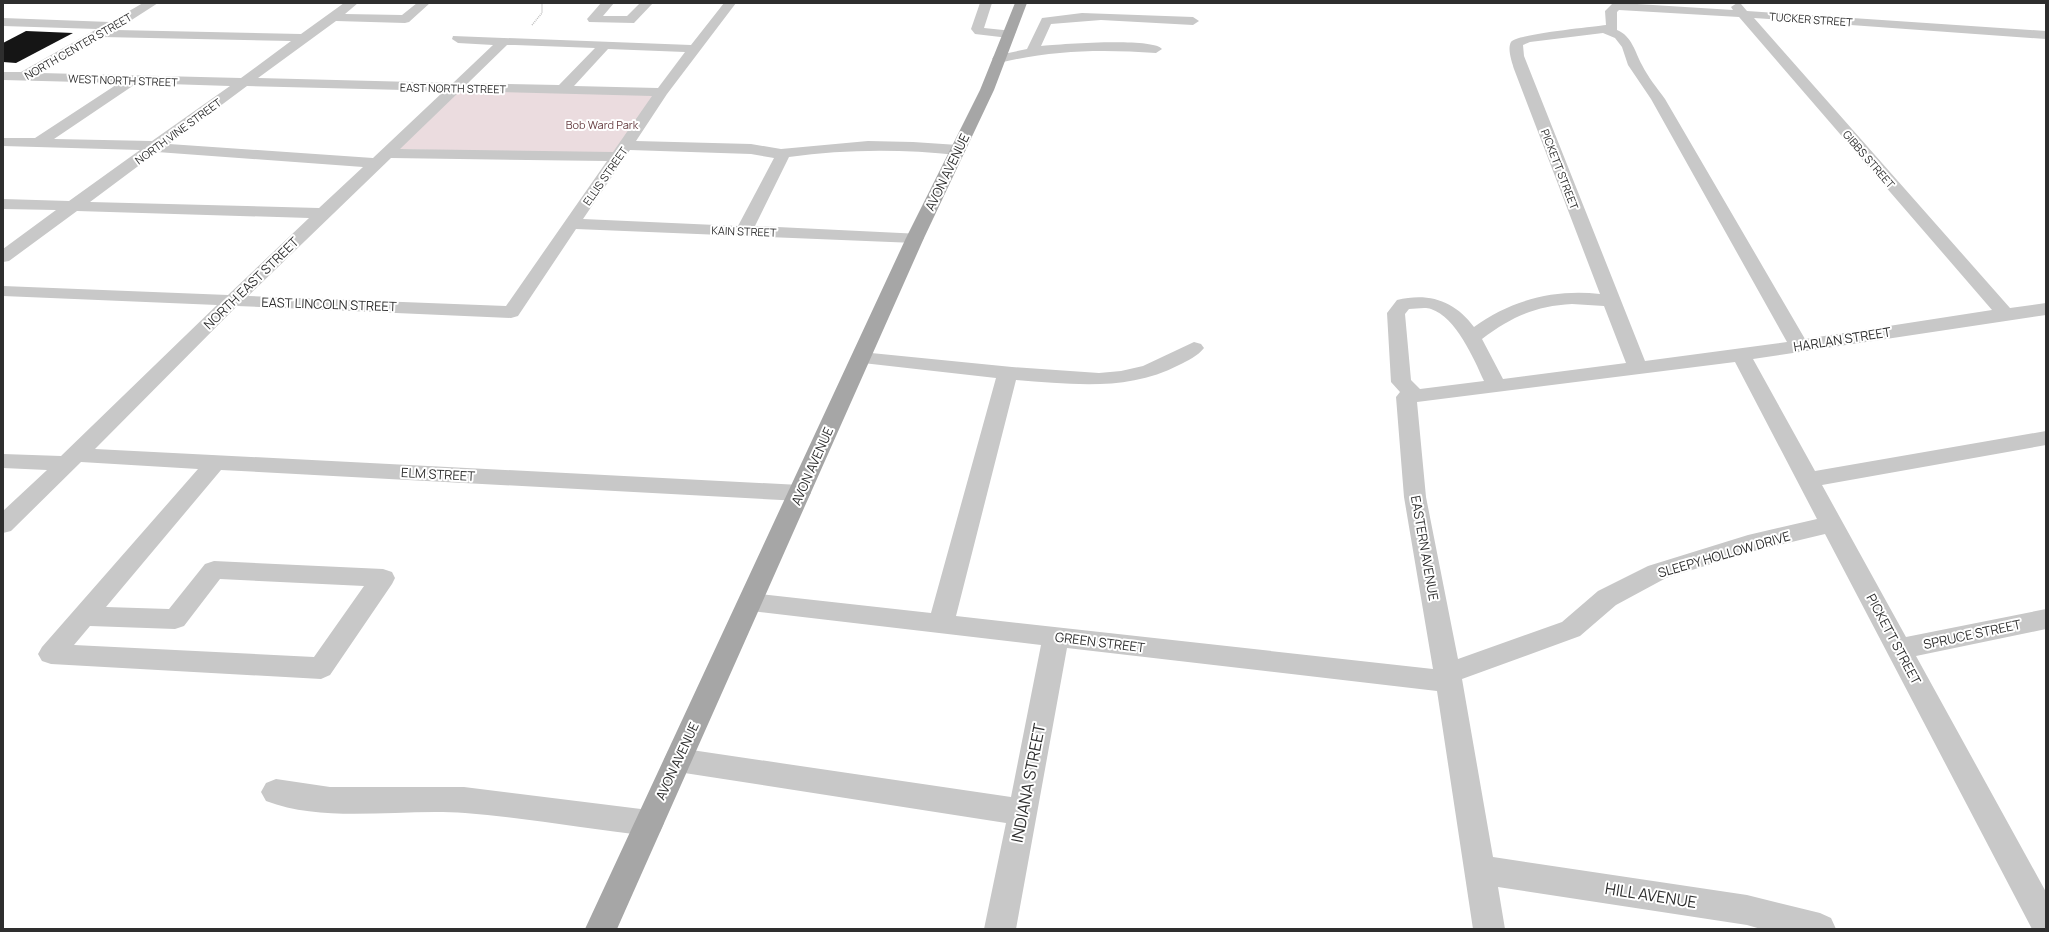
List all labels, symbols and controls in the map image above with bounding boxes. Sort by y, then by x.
street label: NORTH CENTER STREET [22,9,135,83]
street label: TUCKER STREET [1769,9,1854,29]
street label: WEST NORTH STREET [68,71,178,89]
street label: EAST NORTH STREET [400,80,507,96]
street label: NORTH VINE STREET [132,94,225,167]
park label: Bob Ward Park [566,117,639,132]
street label: PICKETT STREET [1538,127,1582,212]
street label: GIBBS STREET [1840,127,1899,191]
street label: AVON AVENUE [921,130,973,214]
street label: ELLIS STREET [579,143,631,208]
street label: KAIN STREET [711,222,777,240]
street label: NORTH EAST STREET [200,233,303,333]
street label: EAST LINCOLN STREET [261,293,397,315]
street label: HARLAN STREET [1792,322,1892,356]
street label: AVON AVENUE [787,424,837,508]
street label: ELM STREET [401,463,476,485]
street label: EASTERN AVENUE [1407,494,1443,602]
street label: SLEEPY HOLLOW DRIVE [1656,526,1792,582]
street label: PICKETT STREET [1862,590,1926,688]
street label: SPRUCE STREET [1922,615,2023,653]
street label: GREEN STREET [1054,628,1146,656]
street label: AVON AVENUE [651,719,703,803]
street label: INDIANA STREET [1006,721,1050,844]
street label: HILL AVENUE [1604,877,1698,913]

